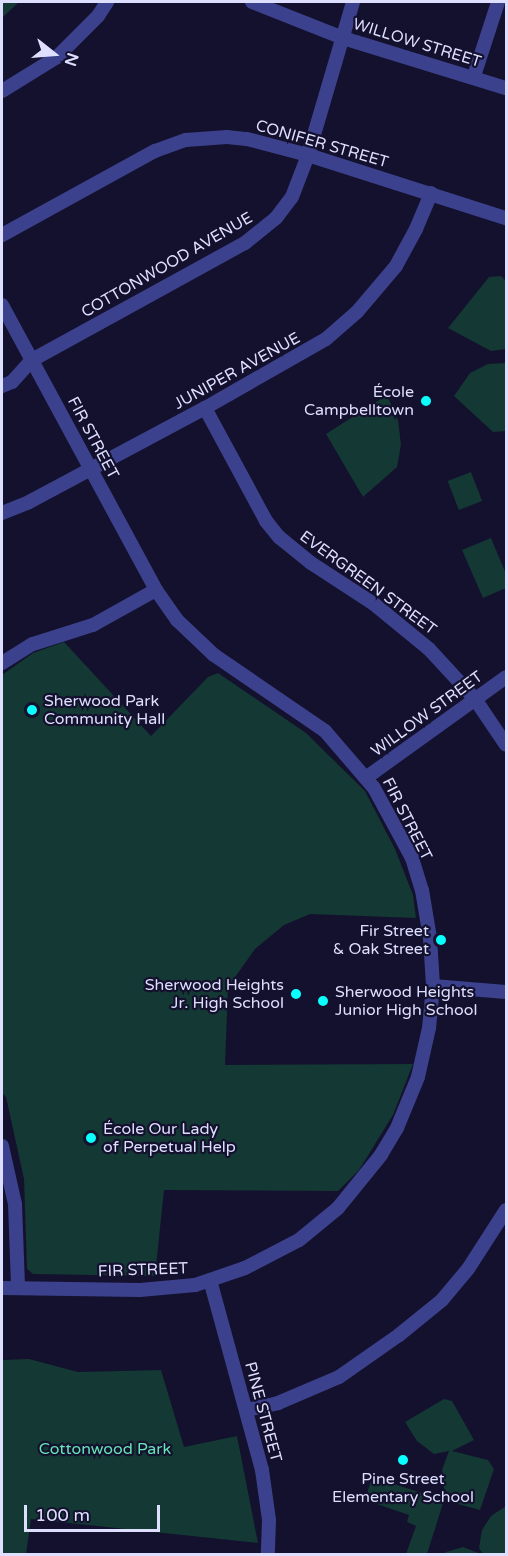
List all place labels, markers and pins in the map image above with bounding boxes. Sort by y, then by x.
place label: École Campbelltown [304,382,414,420]
marker: École Campbelltown [419,394,433,408]
place label: Sherwood Park Community Hall [44,691,165,729]
marker: Sherwood Park Community Hall [25,703,39,717]
place label: Fir Street & Oak Street [333,921,429,959]
marker: Fir Street & Oak Street [434,933,448,947]
place label: Sherwood Heights Jr. High School [145,975,284,1013]
place label: Sherwood Heights Junior High School [335,982,477,1020]
marker: Sherwood Heights Jr. High School [289,987,303,1001]
marker: Sherwood Heights Junior High School [316,994,330,1008]
place label: École Our Lady of Perpetual Help [103,1119,236,1157]
marker: École Our Lady of Perpetual Help [84,1131,98,1145]
marker: Pine Street Elementary School [396,1453,410,1467]
place label: Pine Street Elementary School [332,1469,474,1507]

